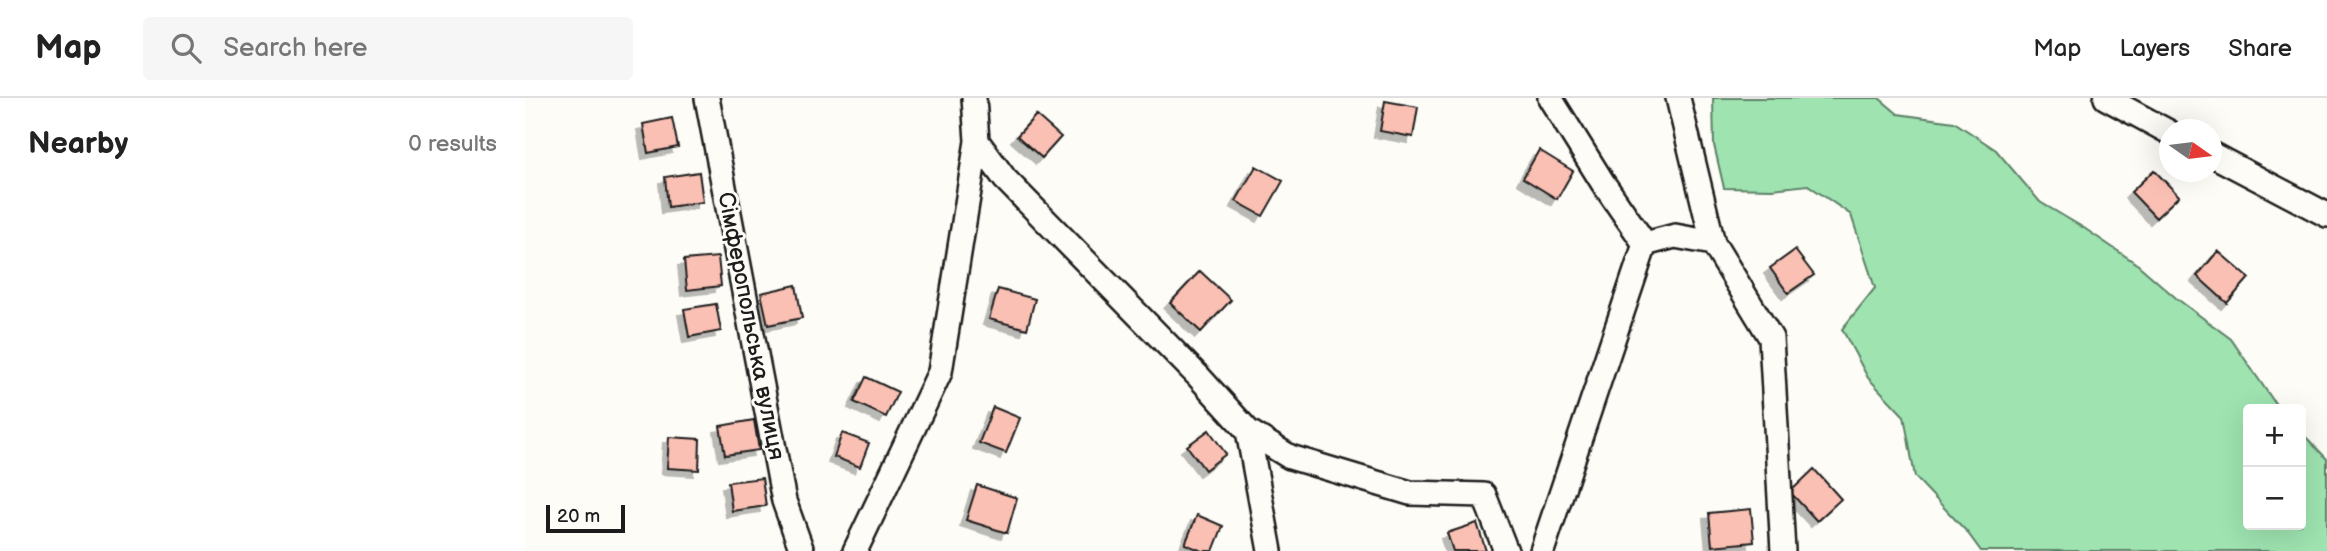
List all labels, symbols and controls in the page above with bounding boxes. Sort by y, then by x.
search box [143,17,633,80]
text: Map [35,28,101,68]
icon: search [167,29,205,67]
text: Search here [223,33,367,64]
text: Map [2033,34,2081,63]
text: Layers [2119,34,2190,63]
text: Share [2228,34,2292,63]
north arrow [2159,119,2222,182]
text: Nearby [28,126,128,162]
text: 0 results [408,130,497,158]
street label: Сімферопольська вулиця [711,190,791,462]
map controls [2243,404,2306,530]
button: + [2243,404,2306,467]
button: − [2243,467,2306,530]
scale bar [546,502,625,534]
text: 20 m [557,505,600,528]

